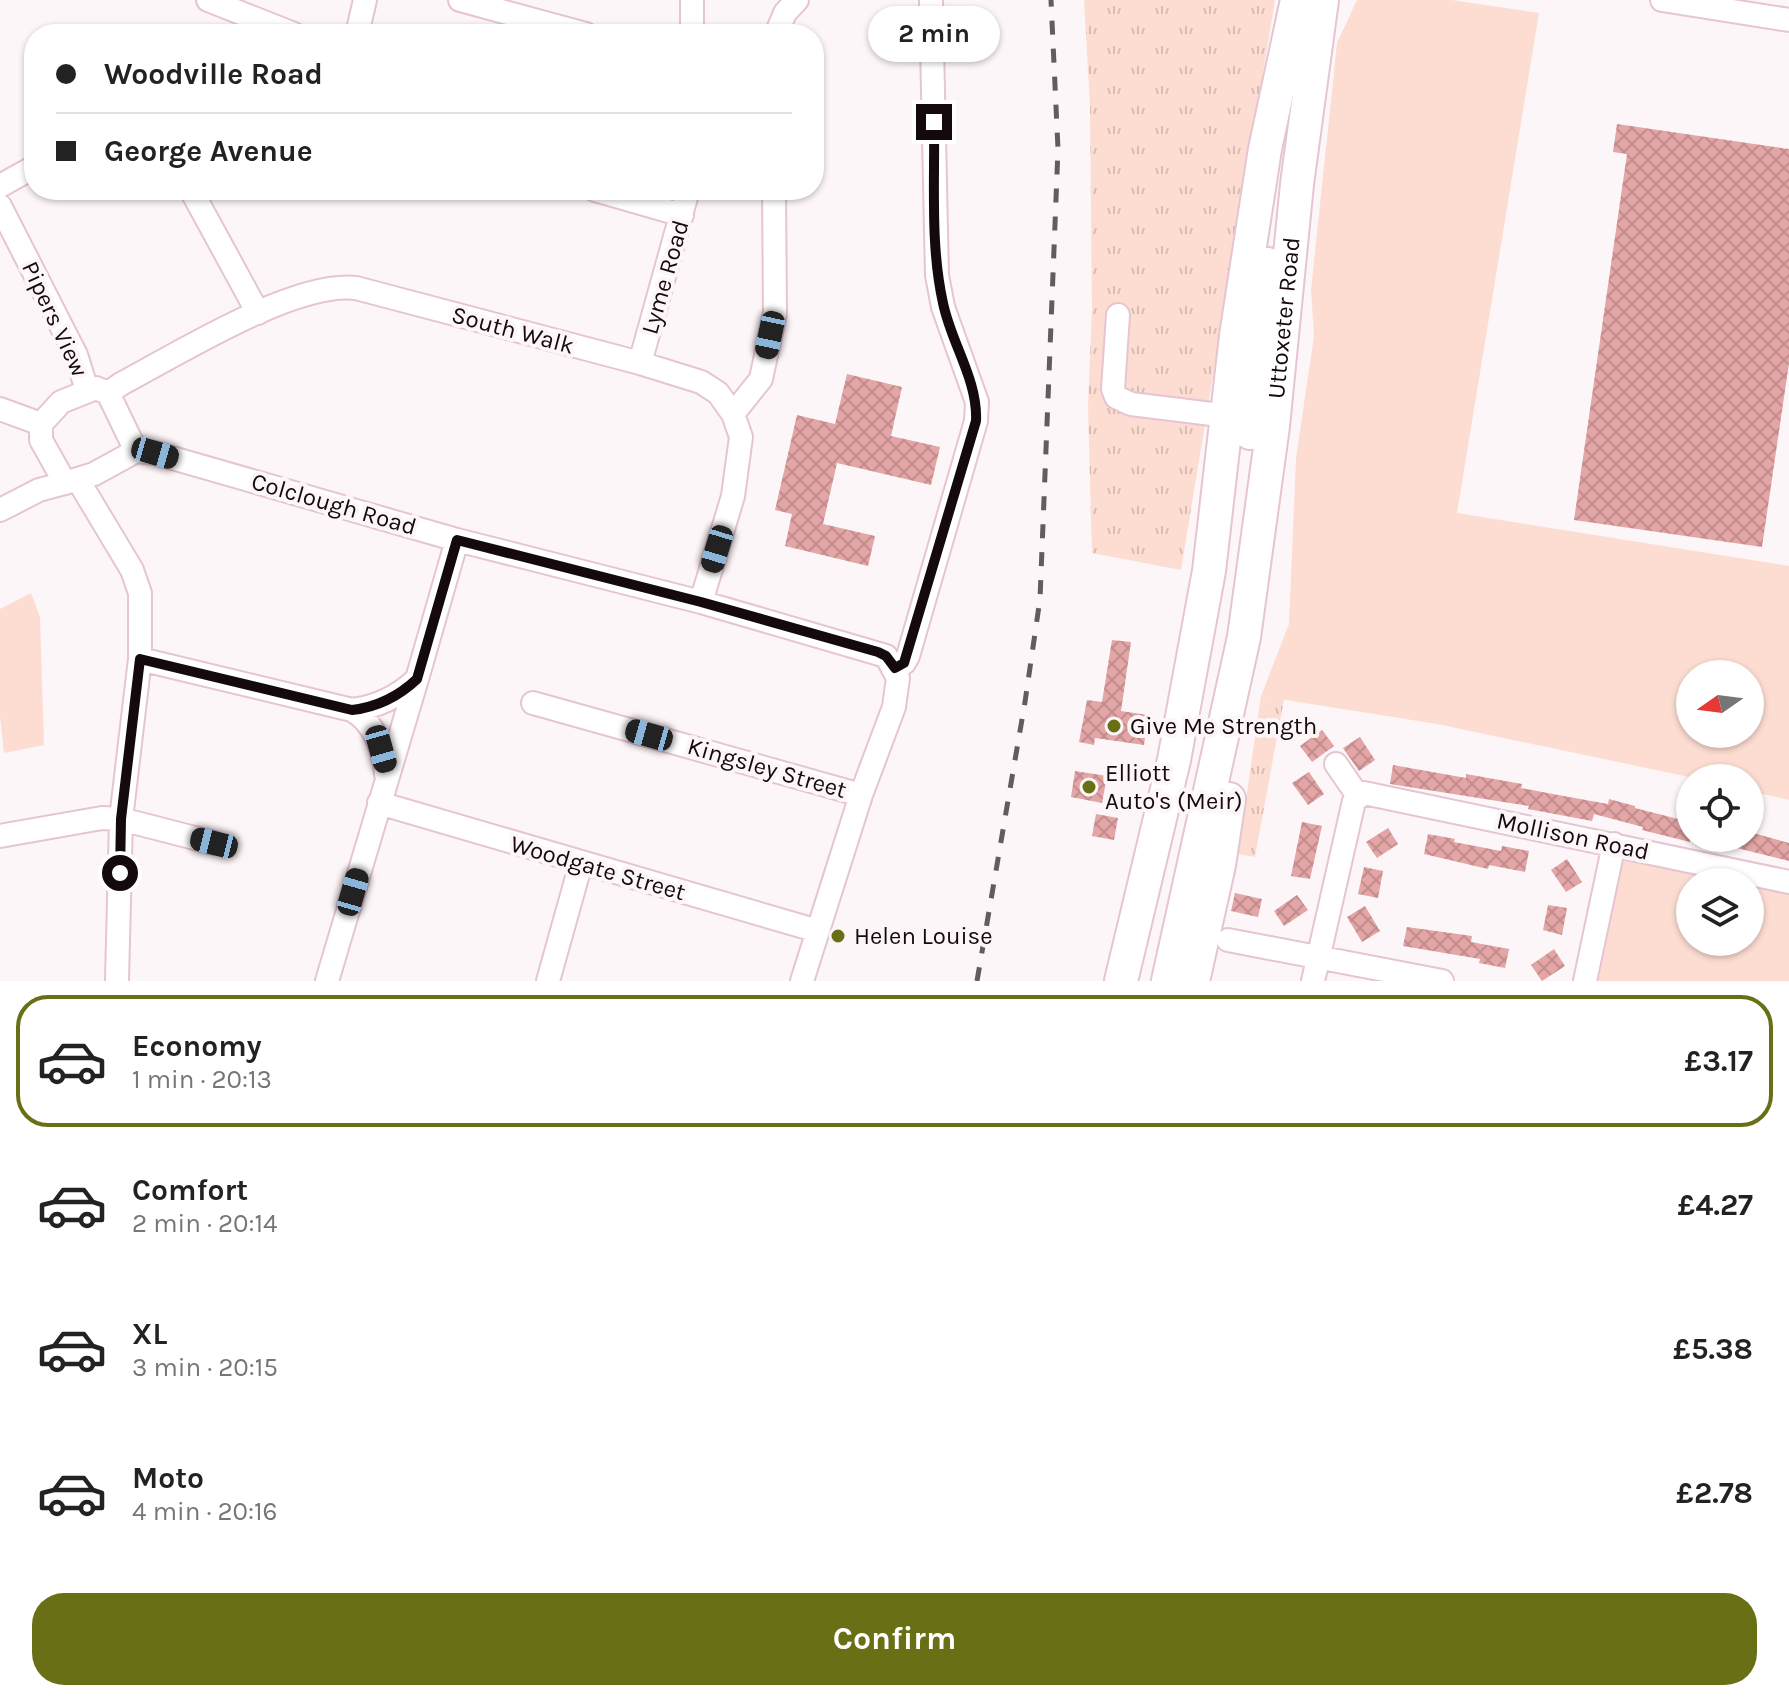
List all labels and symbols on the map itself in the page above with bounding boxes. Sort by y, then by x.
callout: 2 min [868,6,1000,62]
route end [916,104,952,140]
street label: Lyme Road [635,217,695,337]
street label: Uttoxeter Road [1262,236,1306,400]
street label: Pipers View [16,257,94,381]
street label: South Walk [449,300,577,360]
car [753,309,787,361]
car [129,435,181,471]
street label: Colclough Road [248,467,420,541]
car [699,523,735,575]
north arrow [1676,660,1764,748]
place label: Give Me Strength [1130,712,1317,740]
car [623,717,675,753]
marker: Give Me Strength [1105,717,1123,735]
car [363,723,399,775]
street label: Kingsley Street [684,732,850,804]
place label: Elliott Auto's (Meir) [1105,759,1243,815]
marker: Elliott Auto's (Meir) [1080,778,1098,796]
street label: Mollison Road [1494,806,1652,866]
car [188,826,240,860]
street label: Woodgate Street [507,830,689,906]
route start [102,855,138,891]
car [335,866,371,918]
place label: Helen Louise [854,922,993,950]
marker: Helen Louise [829,927,847,945]

